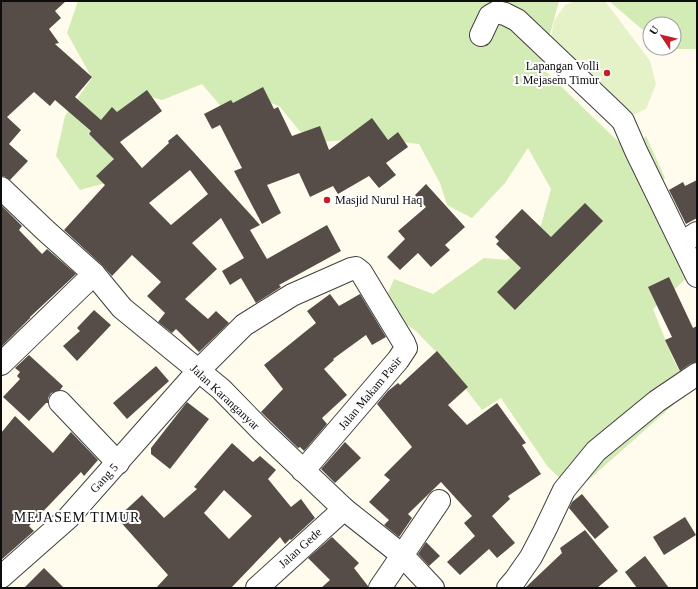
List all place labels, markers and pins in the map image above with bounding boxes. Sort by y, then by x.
place label: Lapangan Volli 1 Mejasem Timur [514,59,600,87]
marker: Lapangan Volli 1 Mejasem Timur [602,68,612,78]
place label: Masjid Nurul Haq [335,193,422,207]
marker: Masjid Nurul Haq [322,195,332,205]

